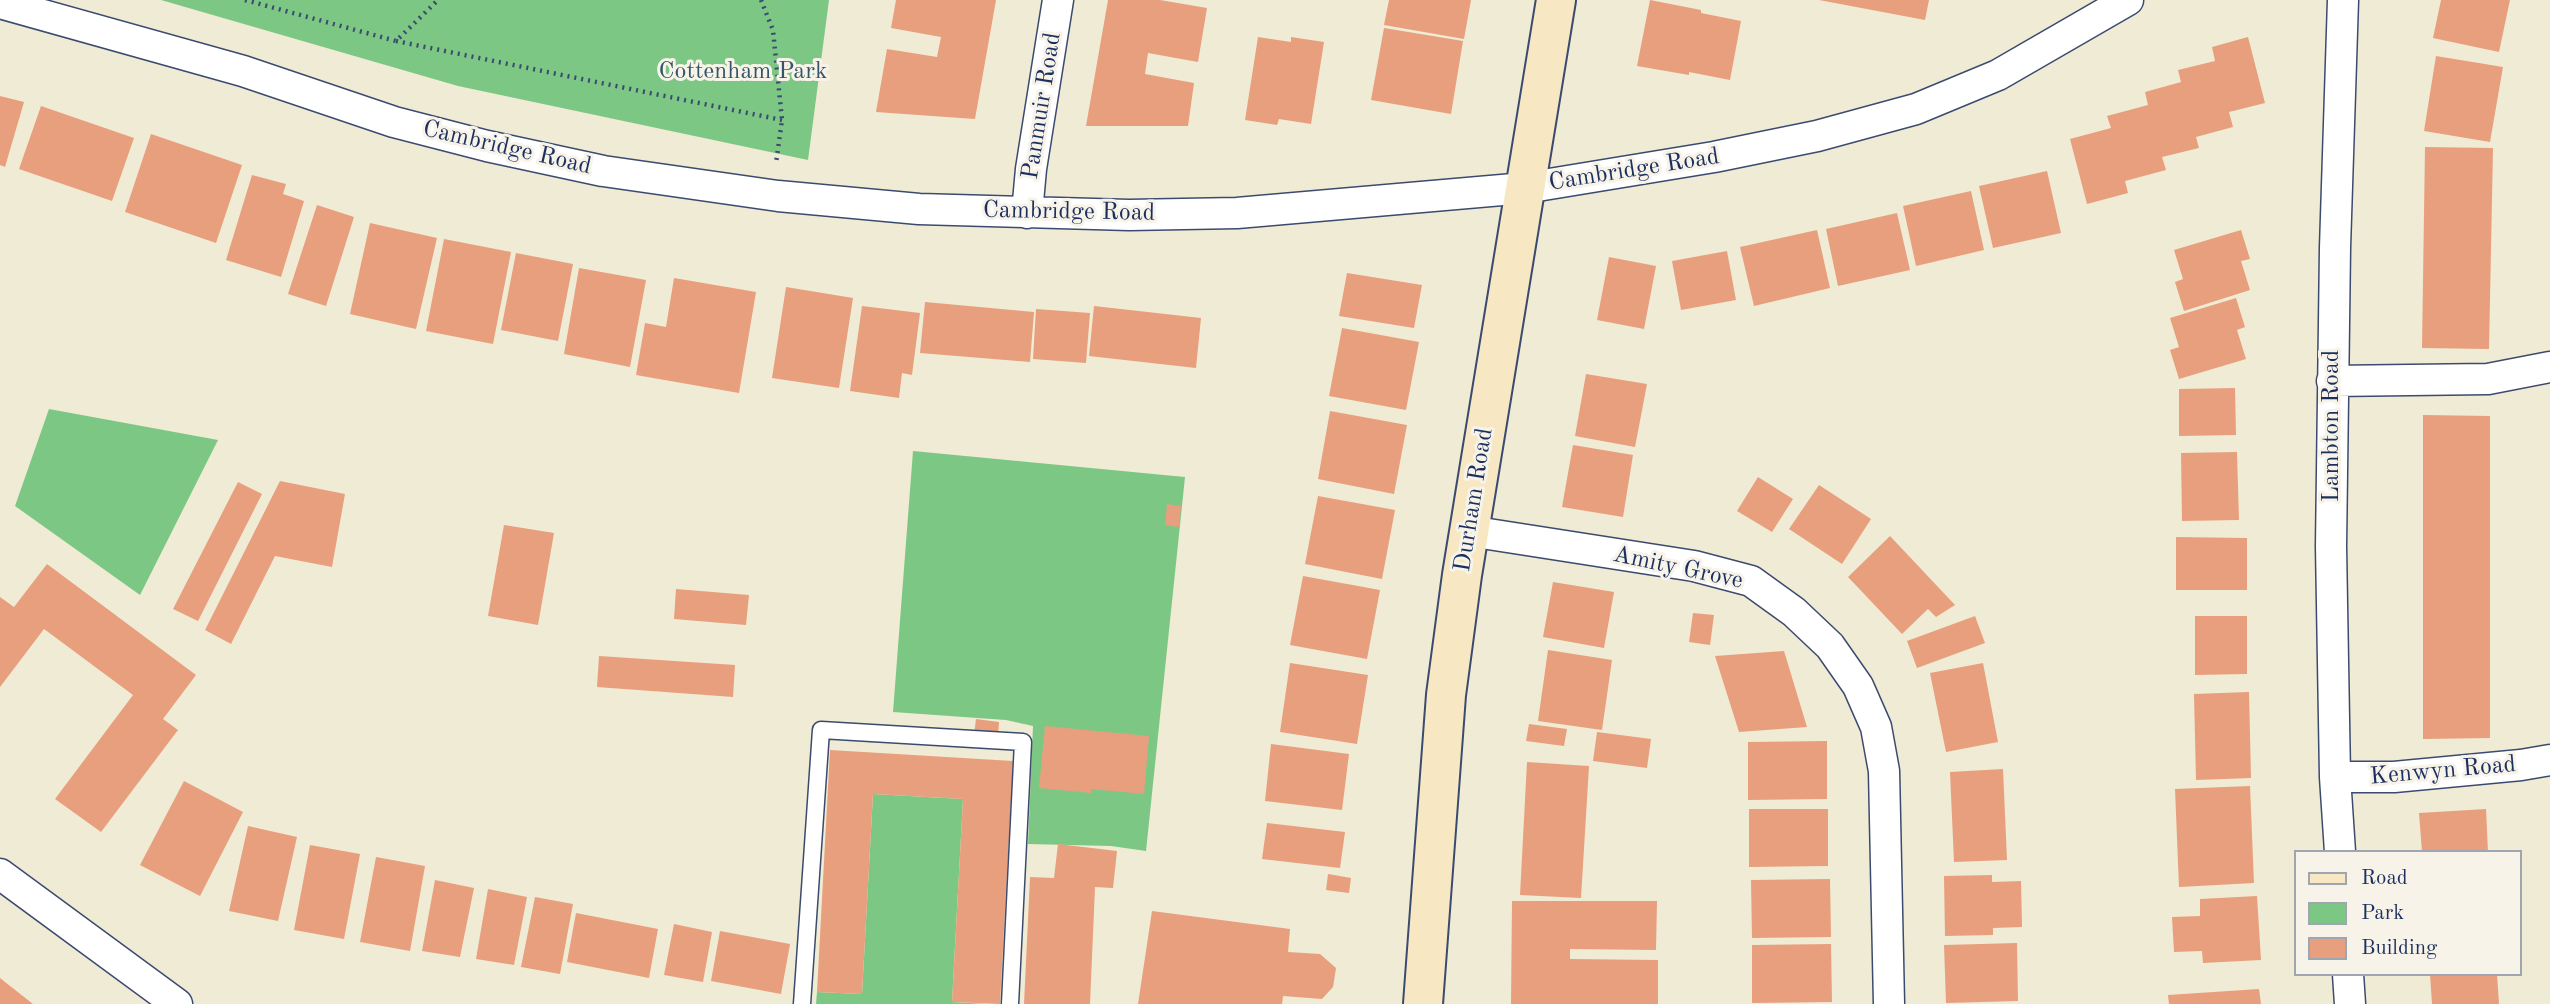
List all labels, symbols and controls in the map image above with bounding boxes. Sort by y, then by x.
street label: Panmuir Road [1016,30,1068,182]
park label: Cottenham Park [659,58,827,86]
street label: Cambridge Road [420,115,594,181]
street label: Cambridge Road [1547,142,1721,198]
street label: Cambridge Road [983,196,1155,228]
street label: Lambton Road [2318,350,2346,502]
street label: Durham Road [1448,426,1500,574]
street label: Amity Grove [1610,540,1746,596]
street label: Kenwyn Road [2369,750,2517,792]
legend [2294,850,2522,976]
text: Road [2361,868,2408,889]
text: Park [2361,903,2404,924]
text: Building [2361,938,2437,959]

